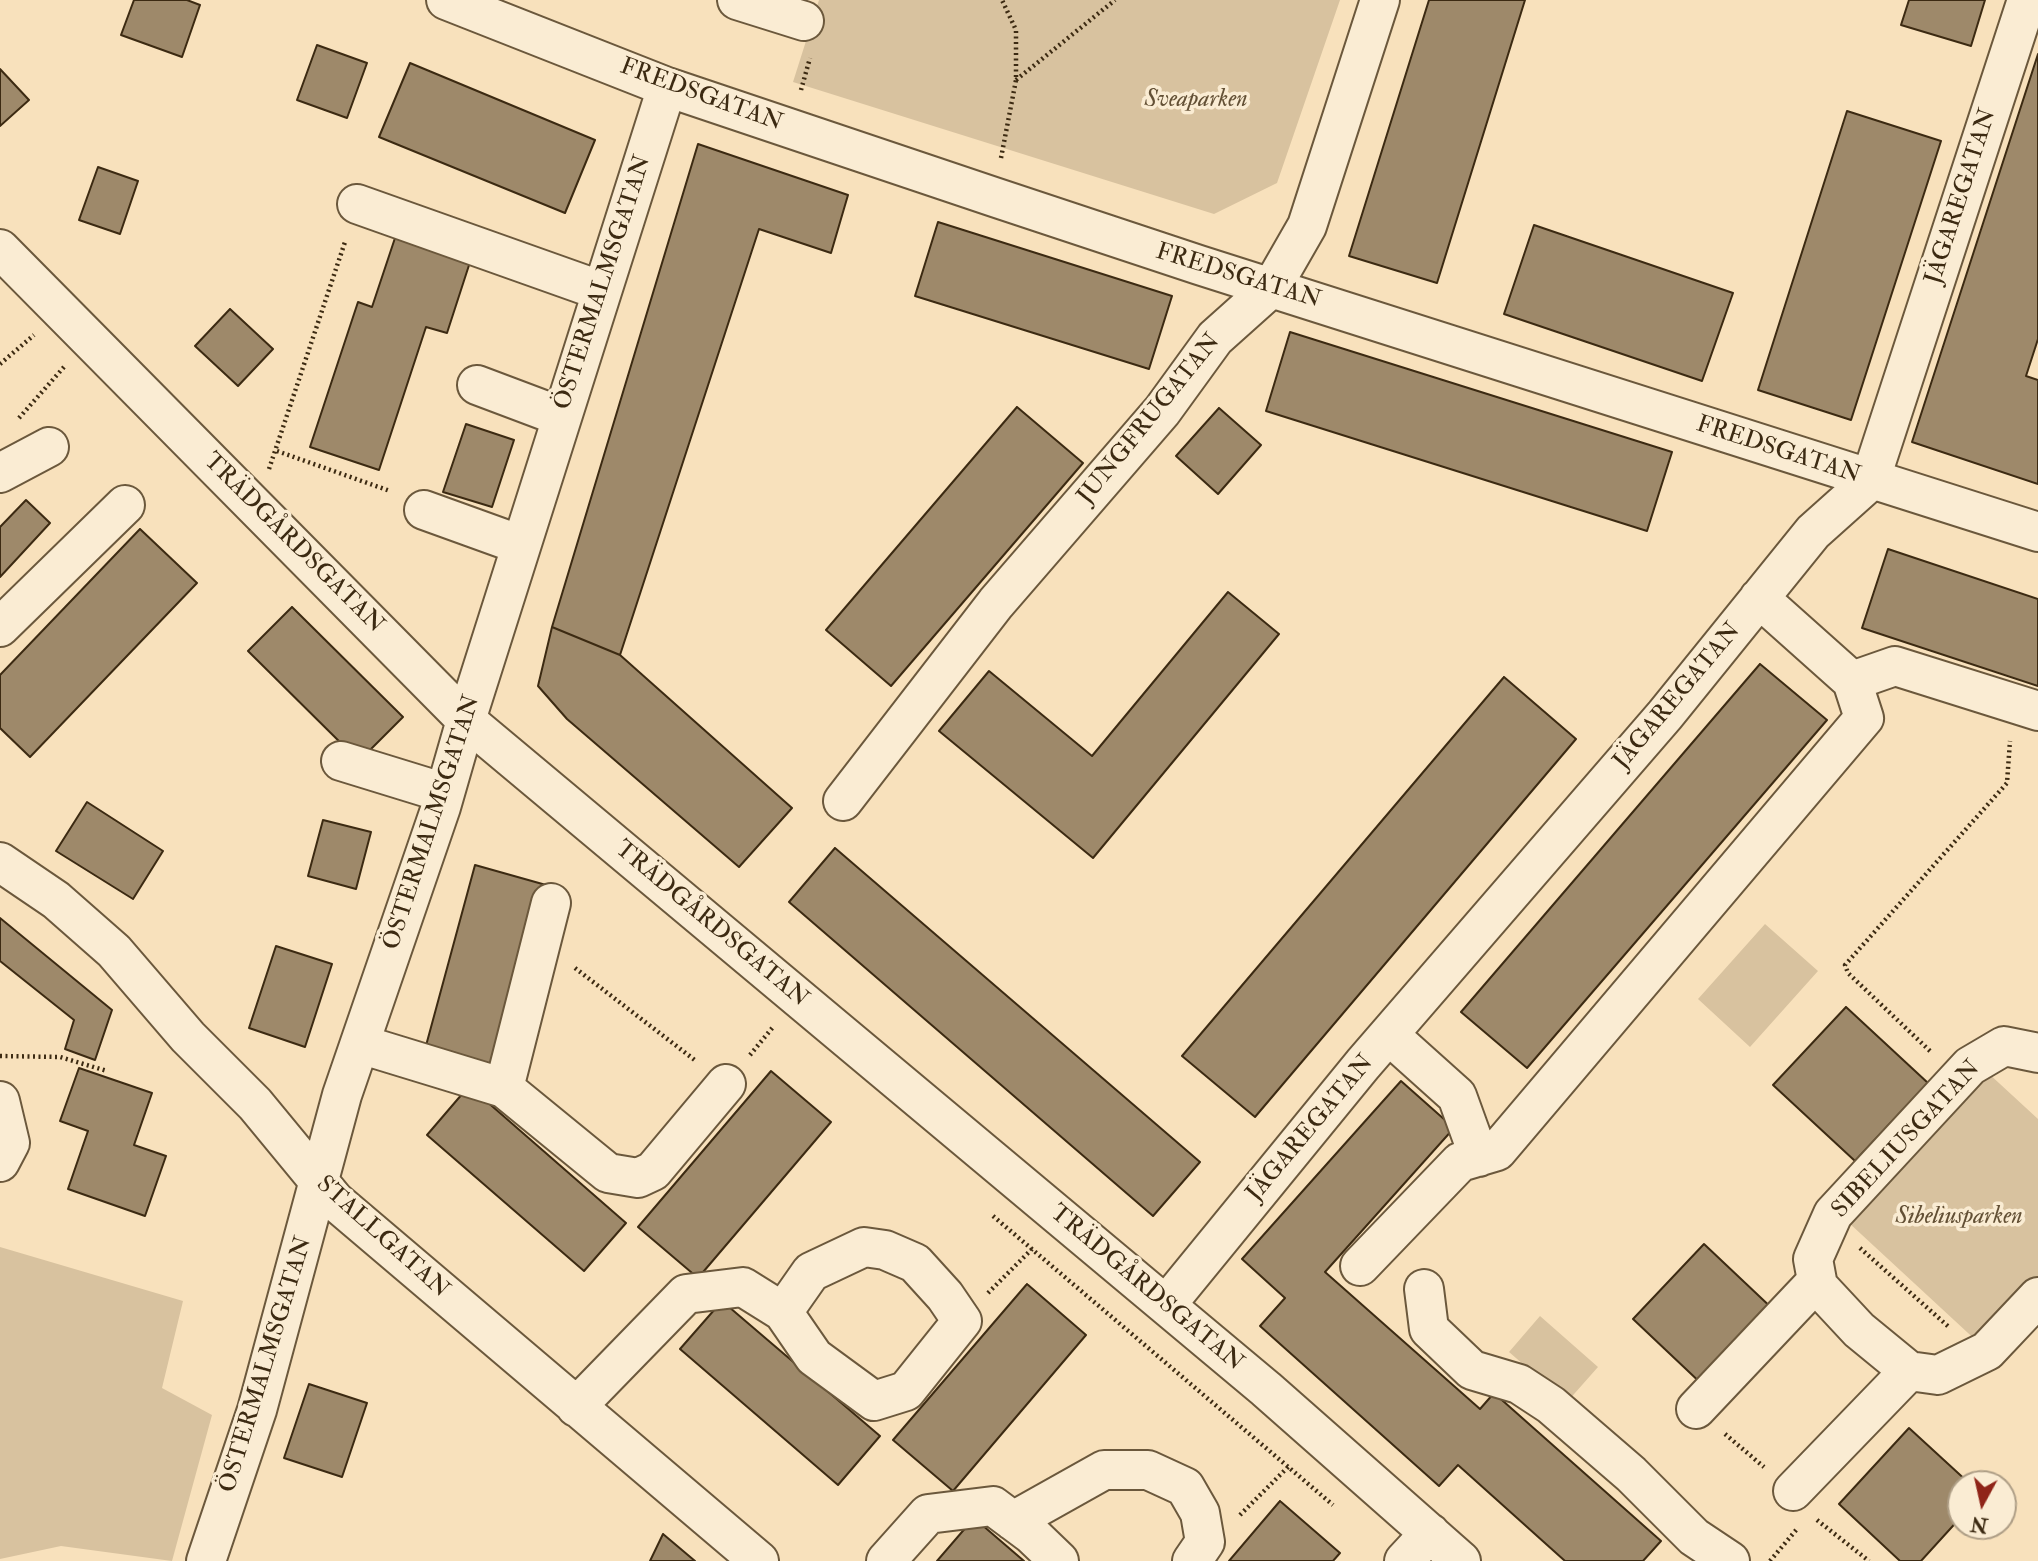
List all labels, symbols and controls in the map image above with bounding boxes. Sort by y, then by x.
street label: FREDSGATAN [616,53,786,139]
park label: Sveaparken [1144,87,1248,115]
street label: JÄGAREGATAN [1920,106,2004,288]
street label: ÖSTERMALMSGATAN [549,152,659,414]
street label: FREDSGATAN [1152,238,1324,316]
street label: JUNGFRUGATAN [1072,329,1228,511]
street label: FREDSGATAN [1692,411,1864,491]
street label: TRÄDGÅRDSGATAN [197,448,389,640]
street label: JÄGAREGATAN [1608,618,1748,776]
street label: ÖSTERMALMSGATAN [378,692,488,954]
street label: TRÄDGÅRDSGATAN [608,836,814,1014]
street label: JÄGAREGATAN [1241,1050,1381,1208]
street label: SIBELIUSGATAN [1827,1055,1987,1225]
street label: STALLGATAN [310,1171,454,1305]
street label: TRÄDGÅRDSGATAN [1043,1200,1249,1378]
park label: Sibeliusparken [1895,1204,2023,1232]
street label: ÖSTERMALMSGATAN [214,1234,320,1496]
north arrow [1947,1470,2017,1540]
text: N [1969,1511,1989,1537]

